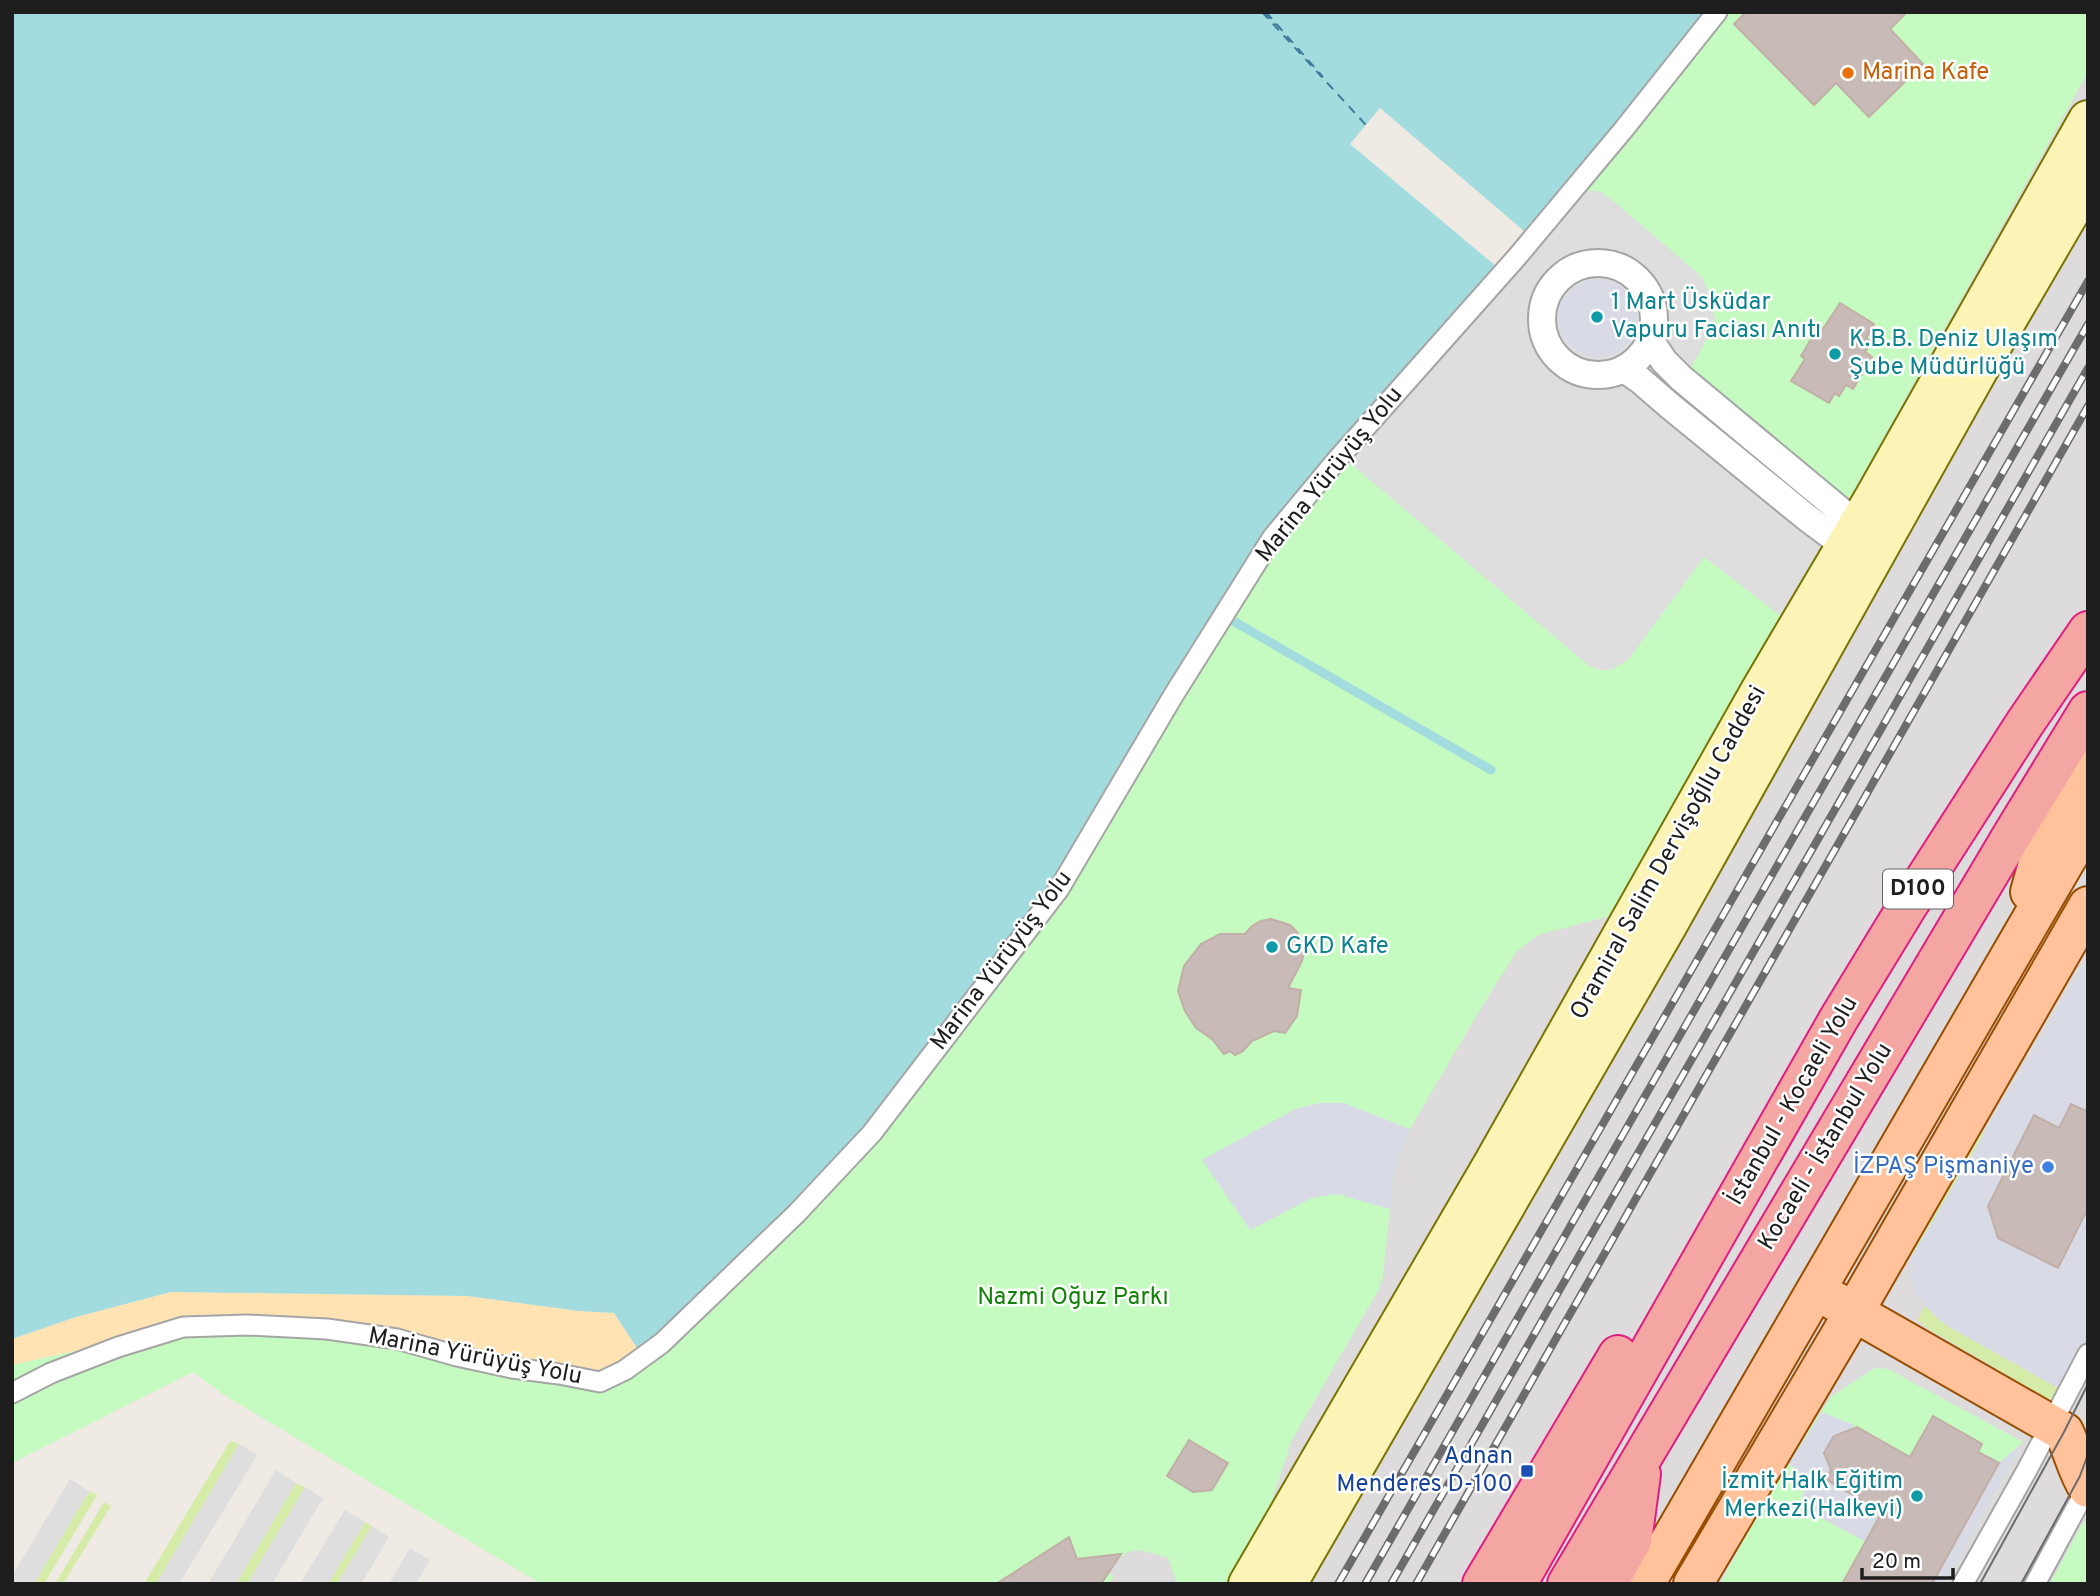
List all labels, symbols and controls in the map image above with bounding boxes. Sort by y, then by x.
place label: Marina Kafe [1862,58,1989,88]
marker: Marina Kafe [1840,65,1856,81]
place label: 1 Mart Üsküdar Vapuru Faciası Anıtı [1611,286,1821,346]
marker: 1 Mart Üsküdar Vapuru Faciası Anıtı [1589,309,1605,325]
place label: K.B.B. Deniz Ulaşım Şube Müdürlüğü [1849,325,2058,383]
marker: K.B.B. Deniz Ulaşım Şube Müdürlüğü [1827,346,1843,362]
street label: Marina Yürüyüş Yolu [1250,381,1410,569]
street label: Oramiral Salim Dervişoğllu Caddesi [1564,681,1774,1025]
street label: Marina Yürüyüş Yolu [925,865,1079,1057]
road number: D100 [1883,870,1953,908]
place label: GKD Kafe [1286,932,1389,962]
marker: GKD Kafe [1264,939,1280,955]
street label: İstanbul - Kocaeli Yolu [1720,990,1865,1211]
street label: Kocaeli - İstanbul Yolu [1751,1037,1900,1256]
place label: İZPAŞ Pişmaniye [1853,1151,2034,1182]
marker: İZPAŞ Pişmaniye [2040,1159,2056,1175]
park label: Nazmi Oğuz Parkı [977,1283,1169,1313]
street label: Marina Yürüyüş Yolu [365,1322,585,1392]
place label: Adnan Menderes D-100 [1336,1442,1513,1500]
marker: Adnan Menderes D-100 [1519,1463,1535,1479]
place label: İzmit Halk Eğitim Merkezi(Halkevi) [1721,1466,1903,1525]
marker: İzmit Halk Eğitim Merkezi(Halkevi) [1909,1488,1925,1504]
scale bar [1862,1536,1953,1580]
text: 20 m [1872,1549,1921,1576]

